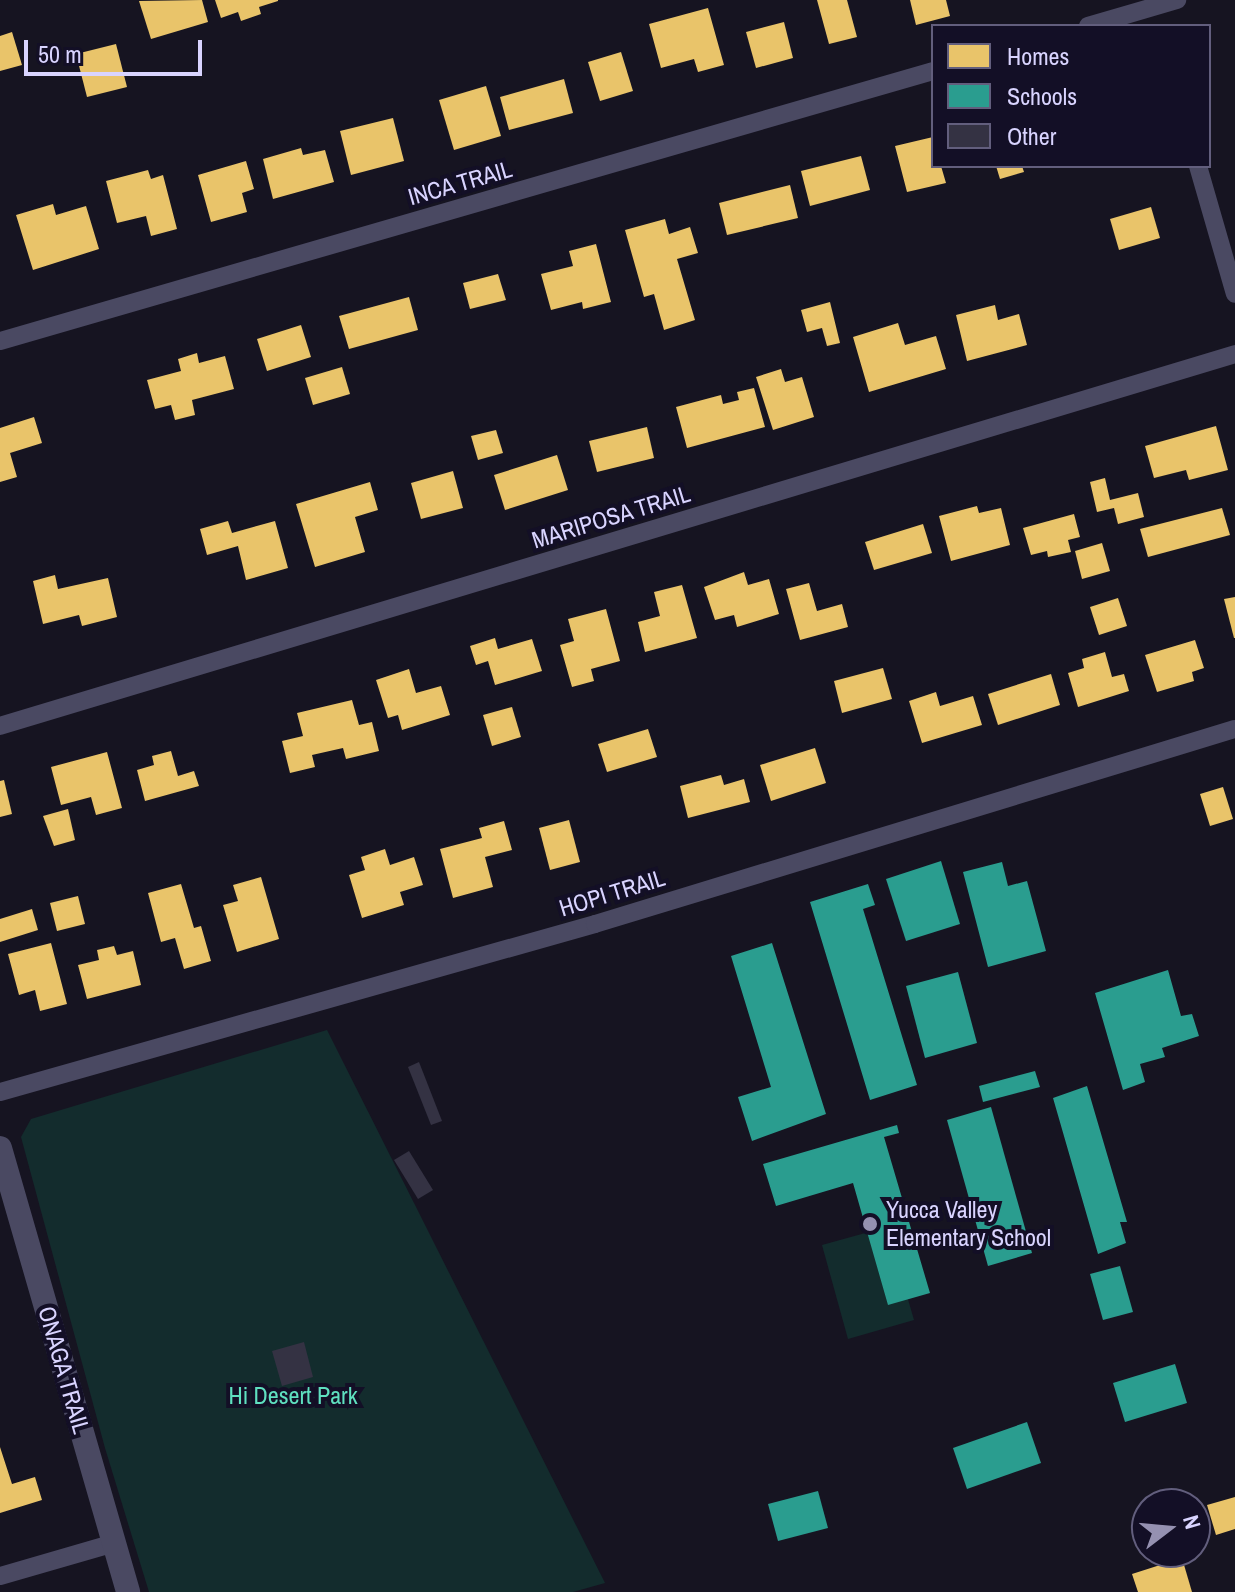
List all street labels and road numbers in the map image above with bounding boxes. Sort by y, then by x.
street label: INCA TRAIL [404,154,516,212]
street label: MARIPOSA TRAIL [528,479,694,555]
street label: HOPI TRAIL [555,863,669,923]
street label: ONAGA TRAIL [32,1302,96,1438]

